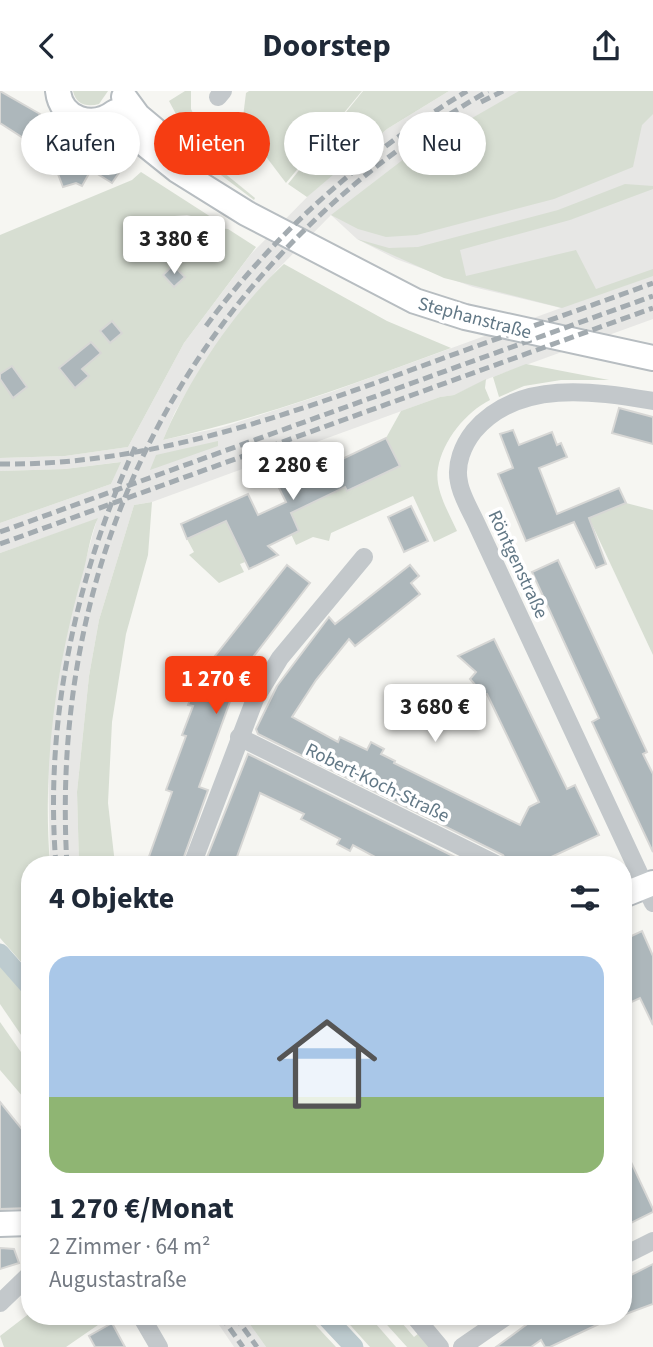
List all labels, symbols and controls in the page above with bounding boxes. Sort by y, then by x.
text: Doorstep [262,23,391,69]
icon: back [28,27,66,65]
icon: share [587,27,625,65]
chip: Kaufen [21,112,140,175]
chip: Mieten [154,112,270,175]
chip: Filter [284,112,384,175]
chip: Neu [398,112,486,175]
pin: 3 380 € [109,216,239,276]
text: 3 380 € [139,222,209,255]
street label: Stephanstraße [415,290,534,347]
pin: 2 280 € [228,443,358,502]
text: 2 280 € [258,448,328,481]
street label: Röntgenstraße [481,506,555,623]
pin: 1 270 € [151,657,281,716]
text: 1 270 € [181,662,251,695]
pin: 3 680 € [370,685,500,744]
text: 3 680 € [400,690,470,723]
street label: Robert-Koch-Straße [301,737,454,830]
text: 4 Objekte [49,877,174,920]
icon: filters [566,879,604,917]
icon: home [264,1001,390,1127]
text: 1 270 €/Monat [49,1187,234,1230]
text: 2 Zimmer · 64 m² [49,1230,211,1263]
text: Augustastraße [49,1263,187,1296]

